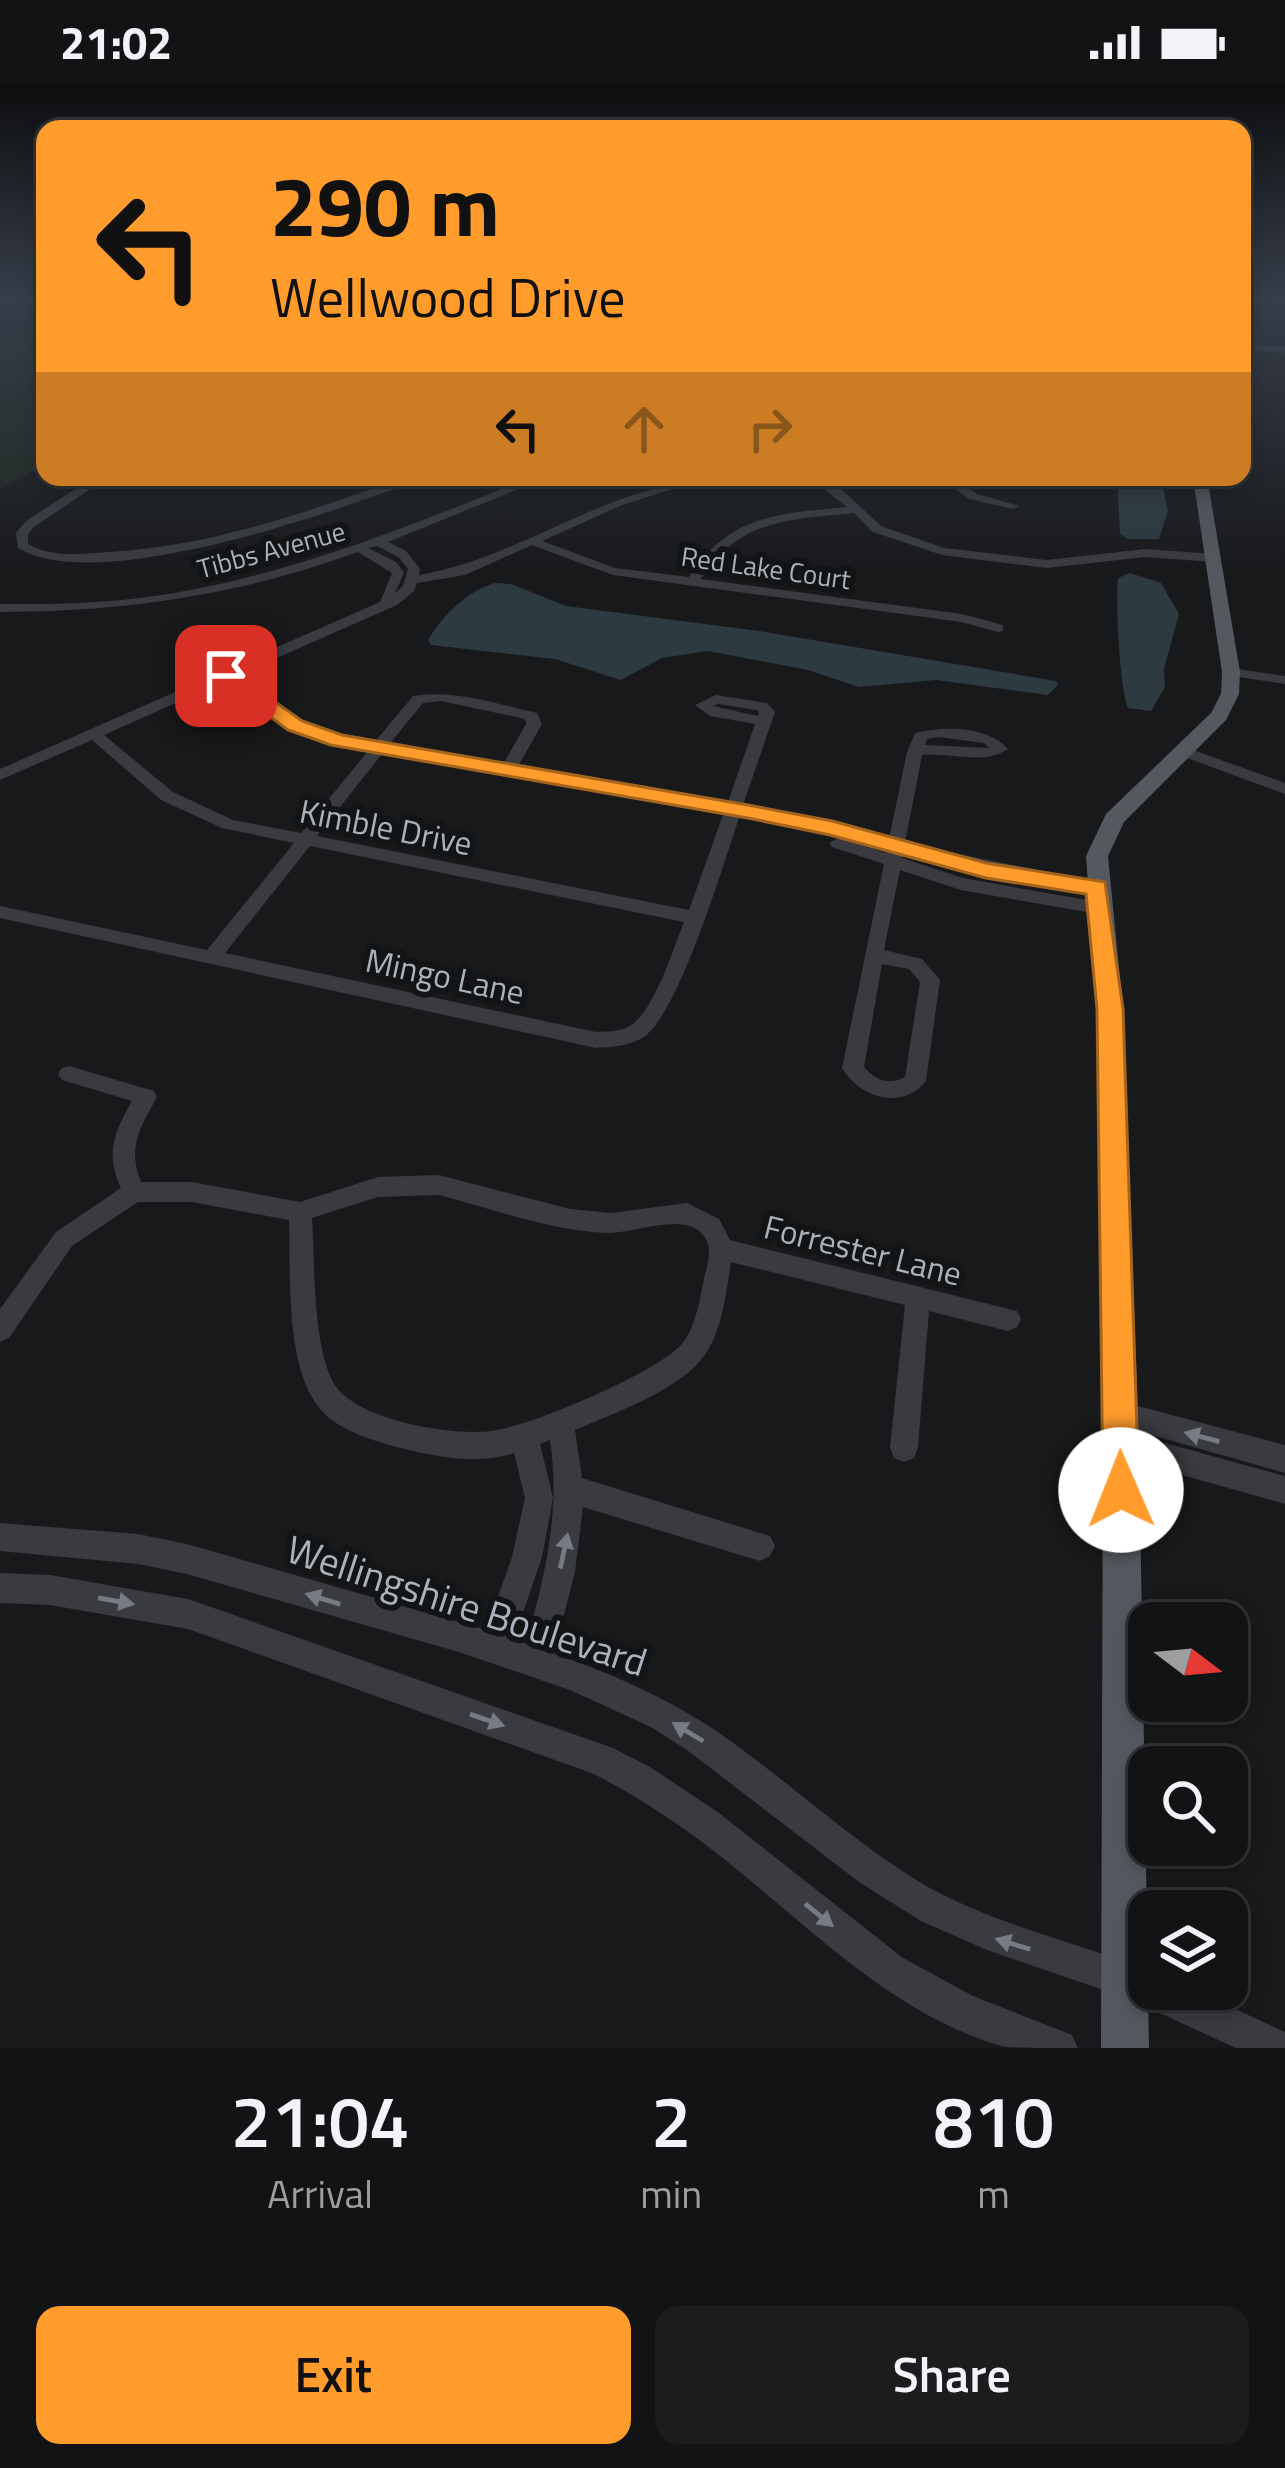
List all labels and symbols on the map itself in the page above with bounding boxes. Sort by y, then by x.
street label: Tibbs Avenue [193,510,349,588]
street label: Red Lake Court [679,535,854,599]
pin [175,625,277,727]
street label: Kimble Drive [295,786,477,868]
street label: Mingo Lane [361,935,529,1017]
street label: Forrester Lane [759,1201,967,1299]
one-way arrow [1183,1426,1220,1445]
position arrow [1058,1427,1184,1553]
street label: Wellingshire Boulevard [279,1519,655,1691]
one-way arrow [556,1531,575,1569]
one-way arrow [304,1589,341,1607]
one-way arrow [98,1591,135,1610]
north arrow [1128,1602,1248,1722]
one-way arrow [469,1712,505,1730]
one-way arrow [671,1722,705,1743]
one-way arrow [804,1901,834,1927]
one-way arrow [994,1934,1031,1952]

